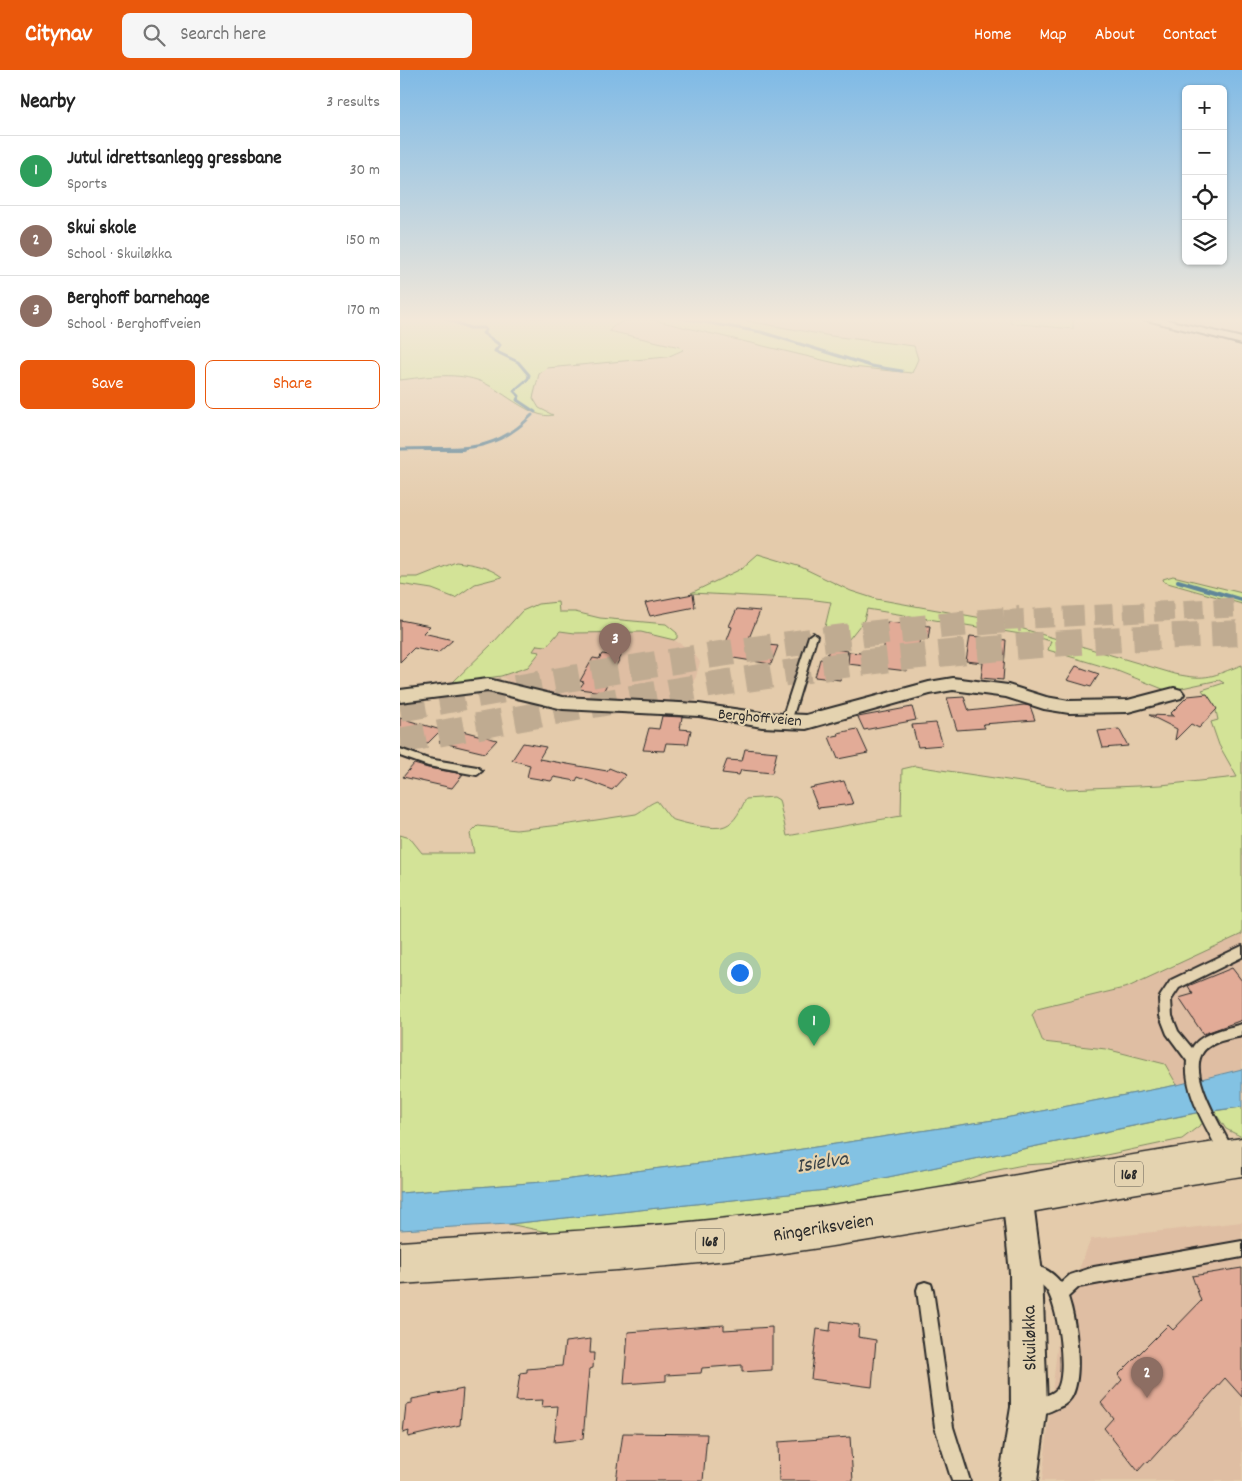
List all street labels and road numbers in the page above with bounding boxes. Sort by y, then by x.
street label: Berghoffveien [717,703,803,734]
road number: 168 [1115,1162,1143,1186]
street label: Ringeriksveien [771,1208,876,1251]
road number: 168 [696,1228,724,1254]
street label: Skuiløkka [1017,1304,1046,1371]

